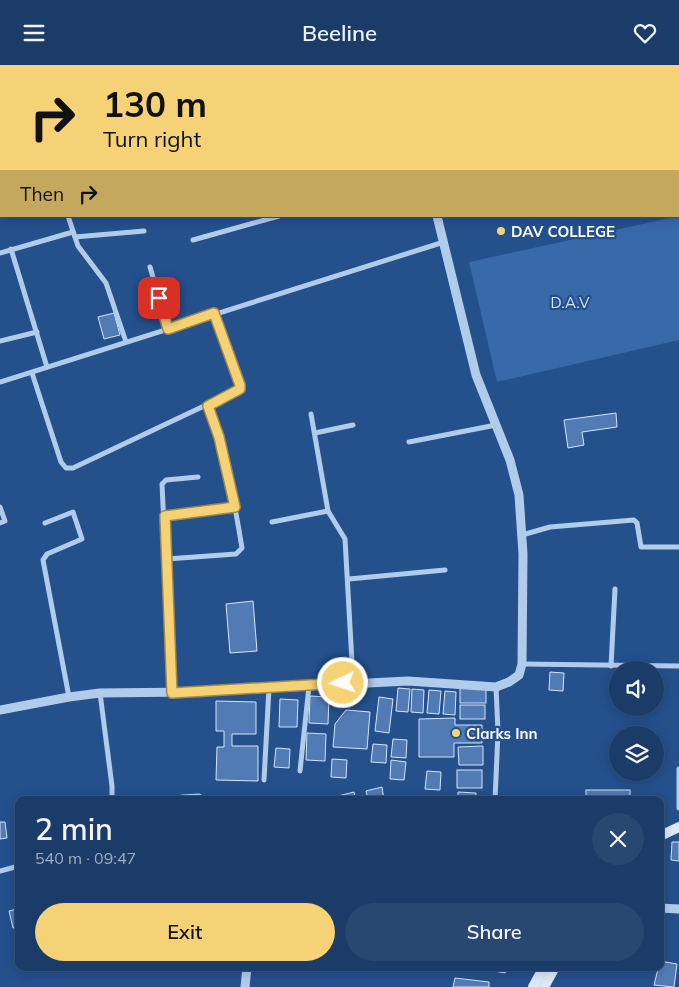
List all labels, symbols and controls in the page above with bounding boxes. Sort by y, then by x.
icon: menu [20,19,48,47]
text: Beeline [302,19,377,47]
icon: heart [631,19,659,47]
text: 130 m [103,82,207,126]
icon: right [20,85,85,150]
text: Turn right [103,125,201,153]
icon: right [74,180,102,208]
text: Then [20,182,64,206]
place label: DAV COLLEGE [511,222,615,241]
marker: DAV COLLEGE [495,225,507,237]
pin [138,277,180,319]
icon: arrive [145,284,173,312]
park label: D.A.V [551,293,590,312]
position arrow [316,656,368,708]
map controls [609,661,664,781]
button: sound [609,661,664,716]
place label: Clarks Inn [466,724,538,743]
button: layers [609,726,664,781]
marker: Clarks Inn [450,727,462,739]
text: 2 min [35,810,113,848]
button: close [592,813,644,865]
text: 540 m · 09:47 [35,848,136,868]
button: Exit [35,903,335,961]
button: Share [345,903,644,961]

